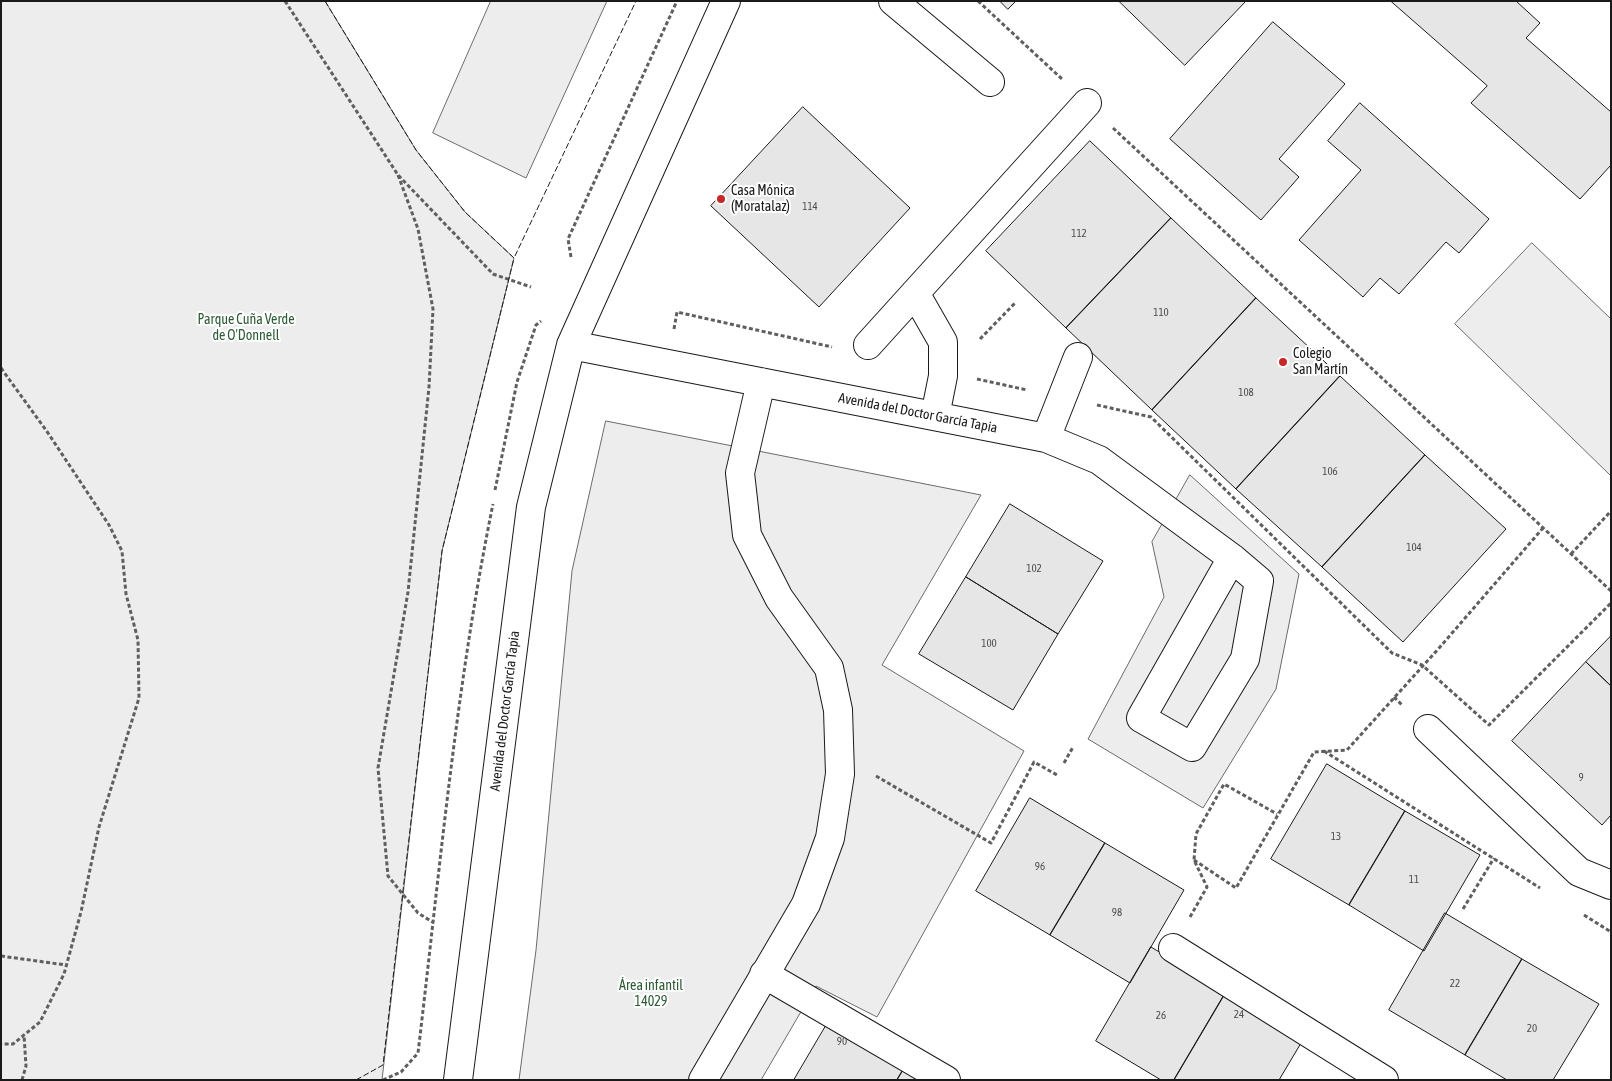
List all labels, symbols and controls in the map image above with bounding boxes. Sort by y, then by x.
place label: Casa Mónica (Moratalaz) [731,183,795,216]
marker: Casa Mónica (Moratalaz) [715,193,727,205]
house number: 114 [802,200,818,214]
house number: 112 [1071,227,1087,241]
house number: 110 [1153,306,1169,320]
park label: Parque Cuña Verde de O'Donnell [197,312,295,344]
place label: Colegio San Martín [1293,346,1348,378]
marker: Colegio San Martín [1277,356,1289,368]
house number: 108 [1238,386,1254,400]
street label: Avenida del Doctor García Tapia [837,389,999,437]
house number: 106 [1322,465,1338,479]
house number: 104 [1406,541,1422,555]
house number: 102 [1026,562,1042,576]
street label: Avenida del Doctor García Tapia [487,630,523,792]
house number: 100 [981,637,997,651]
house number: 9 [1578,771,1584,785]
house number: 13 [1331,830,1341,844]
house number: 96 [1035,860,1045,874]
house number: 11 [1409,873,1419,887]
house number: 98 [1112,906,1122,920]
house number: 22 [1450,977,1460,991]
park label: Área infantil 14029 [619,978,683,1010]
house number: 24 [1234,1008,1244,1022]
house number: 26 [1156,1009,1166,1023]
house number: 20 [1527,1022,1537,1036]
house number: 90 [837,1035,847,1049]

